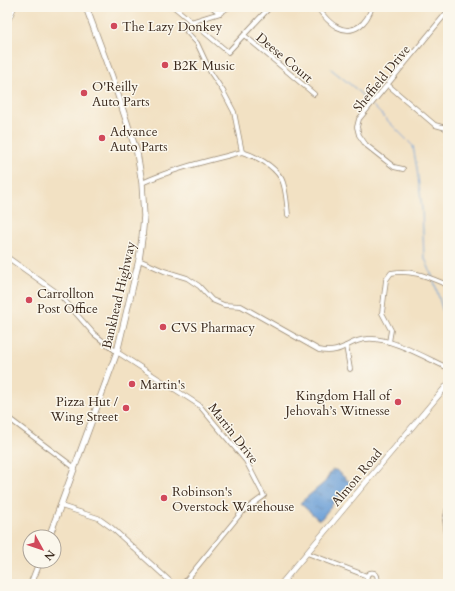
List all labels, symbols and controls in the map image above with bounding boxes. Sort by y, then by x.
place label: The Lazy Donkey [122,18,223,36]
marker: The Lazy Donkey [109,21,119,31]
street label: Deese Court [252,29,317,87]
street label: Sheffield Drive [349,41,415,116]
place label: B2K Music [173,57,235,75]
marker: B2K Music [160,60,170,70]
place label: O'Reilly Auto Parts [92,78,150,111]
marker: O'Reilly Auto Parts [79,88,89,98]
place label: Advance Auto Parts [110,123,168,156]
marker: Advance Auto Parts [97,133,107,143]
street label: Bankhead Highway [98,240,140,351]
place label: Carrollton Post Office [37,285,98,318]
marker: Carrollton Post Office [24,295,34,305]
place label: CVS Pharmacy [171,319,255,337]
marker: CVS Pharmacy [158,322,168,332]
place label: Martin's [140,376,185,394]
marker: Martin's [127,379,137,389]
place label: Kingdom Hall of Jehovah’s Witnesse [283,387,392,420]
place label: Pizza Hut / Wing Street [50,393,119,426]
marker: Kingdom Hall of Jehovah’s Witnesse [393,397,403,407]
street label: Martin Drive [204,399,263,468]
marker: Pizza Hut / Wing Street [121,403,131,413]
street label: Almon Road [327,445,386,510]
place label: Robinson's Overstock Warehouse [172,483,295,516]
marker: Robinson's Overstock Warehouse [159,493,169,503]
north arrow [22,529,62,569]
text: N [40,547,58,564]

